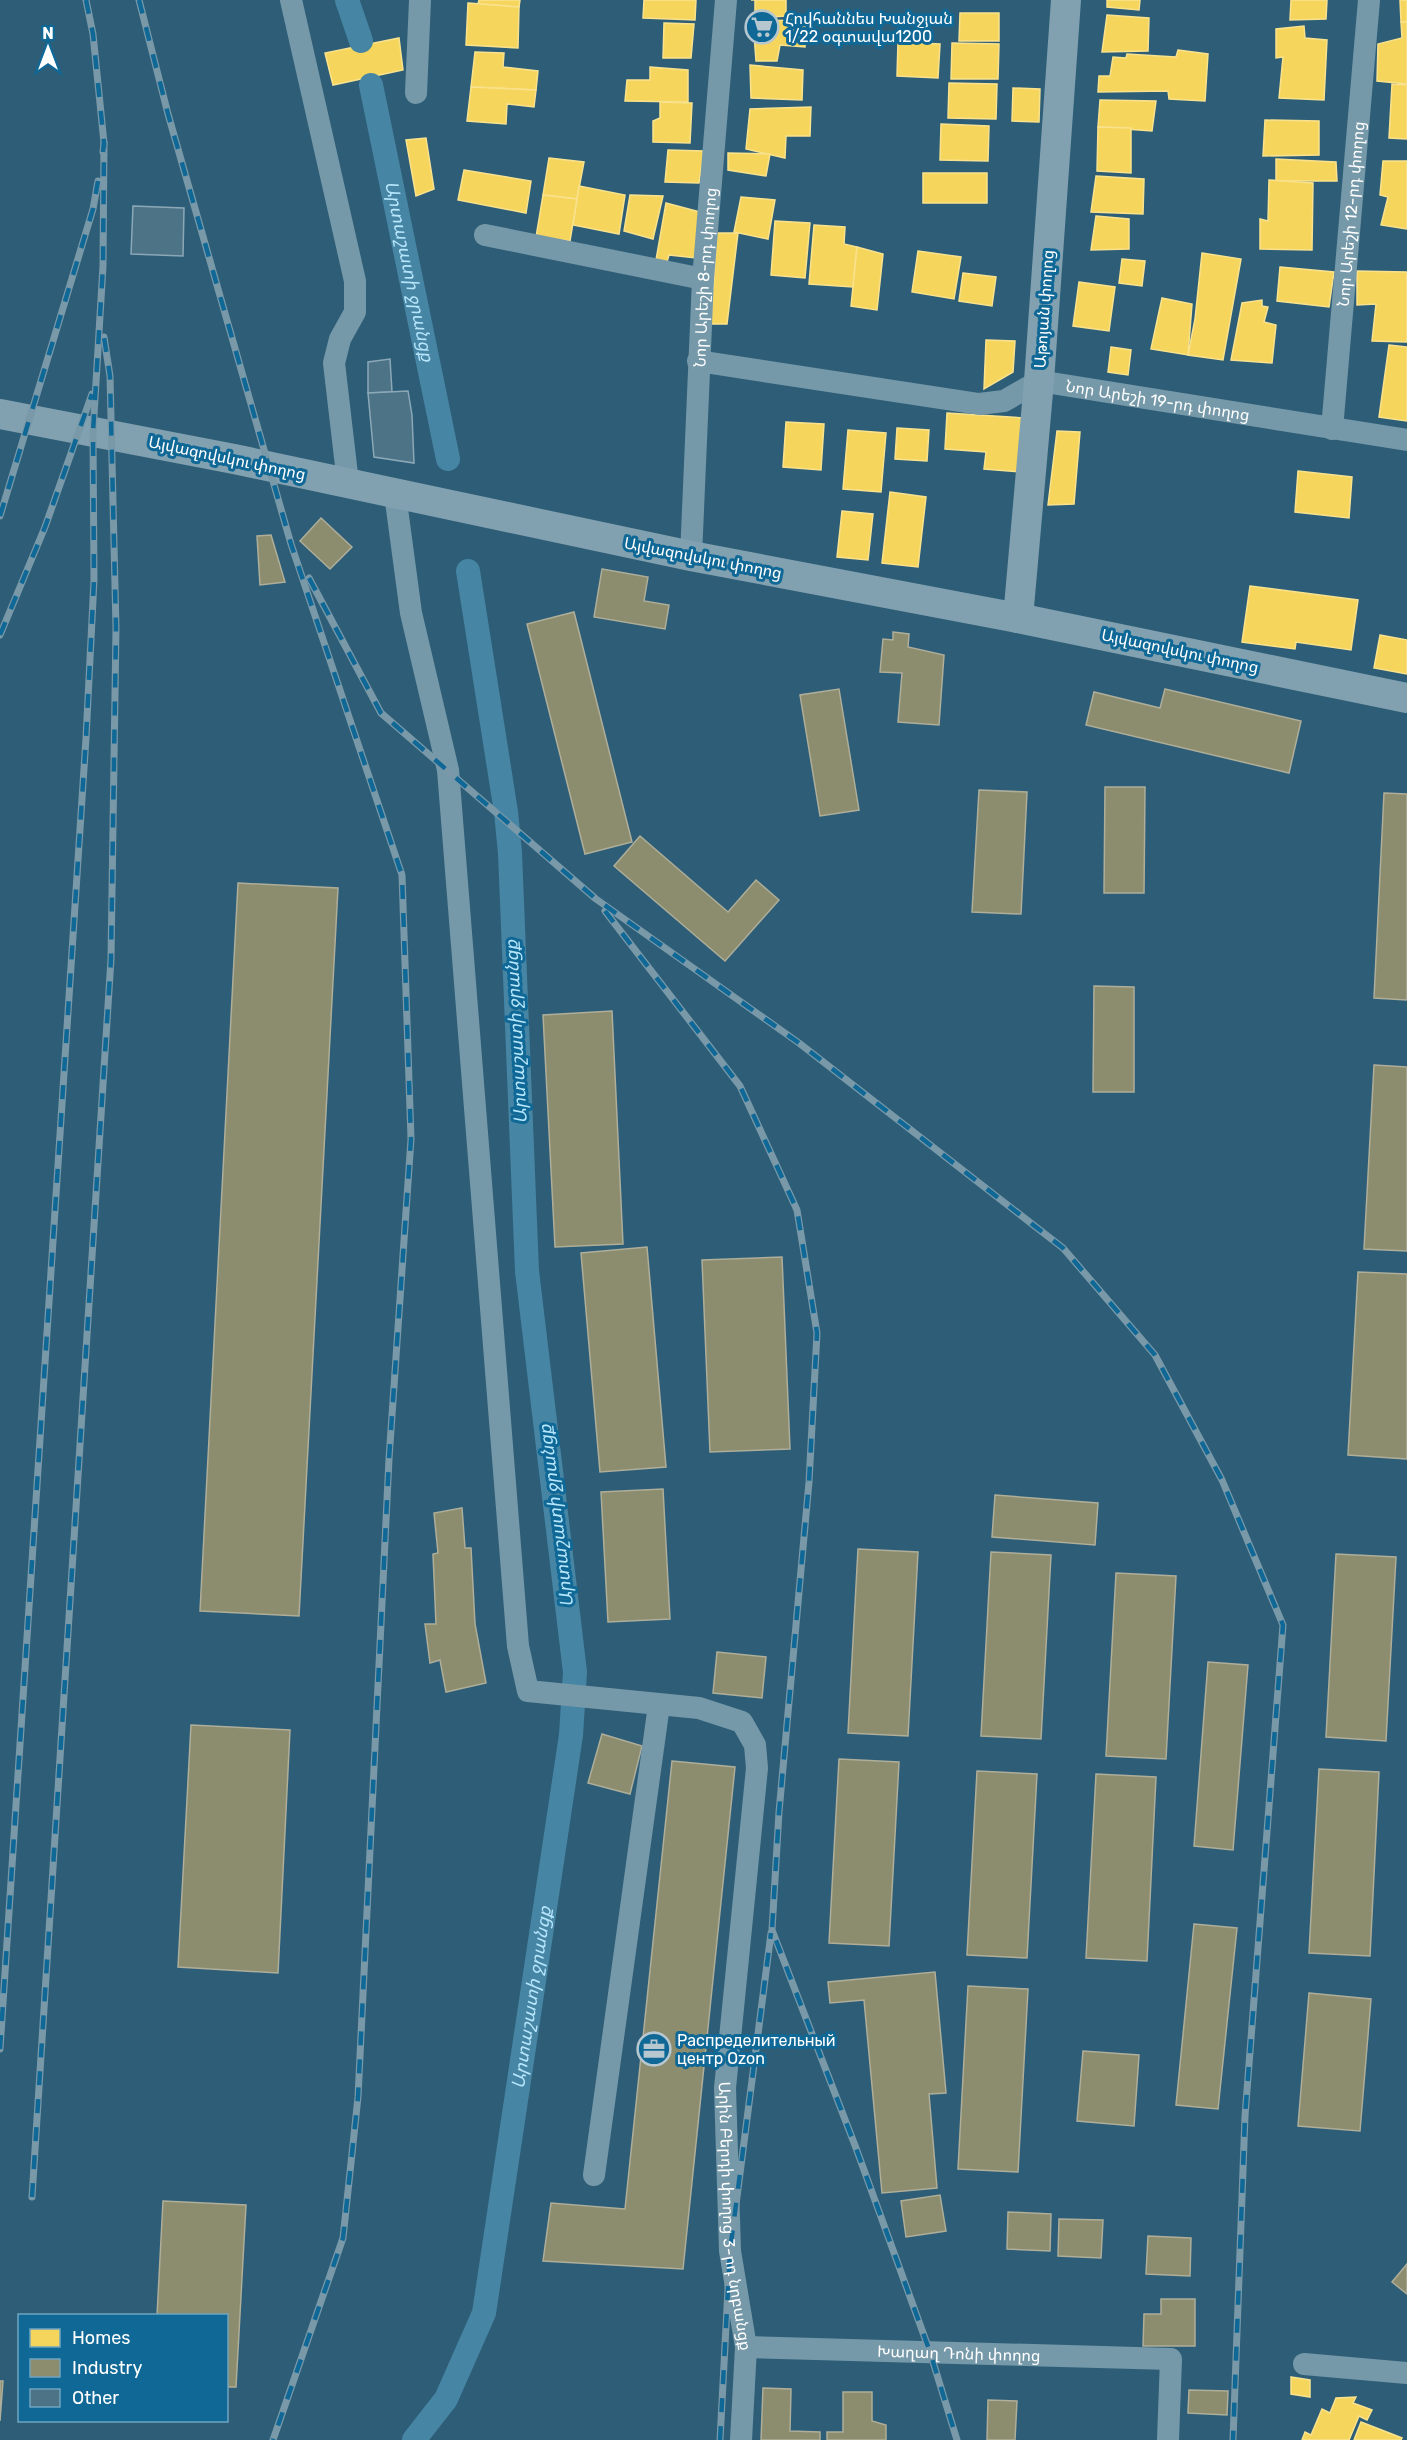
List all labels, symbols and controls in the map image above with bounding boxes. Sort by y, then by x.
supermarket icon: Հովհաննես Խանջյան 1/22 օգտավա1200 [744,9,780,45]
place label: Հովհաննես Խանջյան 1/22 օգտավա1200 [785,9,953,46]
north arrow [18,18,78,78]
text: N [42,24,54,43]
street label: Նոր Արեշի 12-րդ փողոց [1333,120,1368,307]
water label: Արտաշատի ջրանցք [380,179,439,365]
street label: Նոր Արեշի 8-րդ փողոց [690,187,720,368]
street label: Աթոյան փողոց [1030,249,1058,369]
street label: Նոր Արեշի 19-րդ փողոց [1064,376,1251,424]
street label: Այվազովսկու փողոց [147,432,307,484]
street label: Այվազովսկու փողոց [622,533,784,583]
street label: Այվազովսկու փողոց [1100,625,1260,677]
water label: Արտաշատի ջրանցք [500,938,532,1124]
water label: Արտաշատի ջրանցք [534,1422,578,1609]
water label: Արտաշատի ջրանցք [507,1904,556,2090]
office icon: Распределительный центр Ozon [636,2031,672,2067]
place label: Распределительный центр Ozon [677,2031,836,2068]
street label: Արին Բերդի փողոց 3-րդ նրբանցք [715,2081,756,2352]
legend [18,2314,228,2422]
text: Homes [72,2327,130,2349]
street label: Խաղաղ Դոնի փողոց [877,2341,1041,2365]
text: Industry [72,2357,142,2379]
text: Other [72,2387,119,2409]

